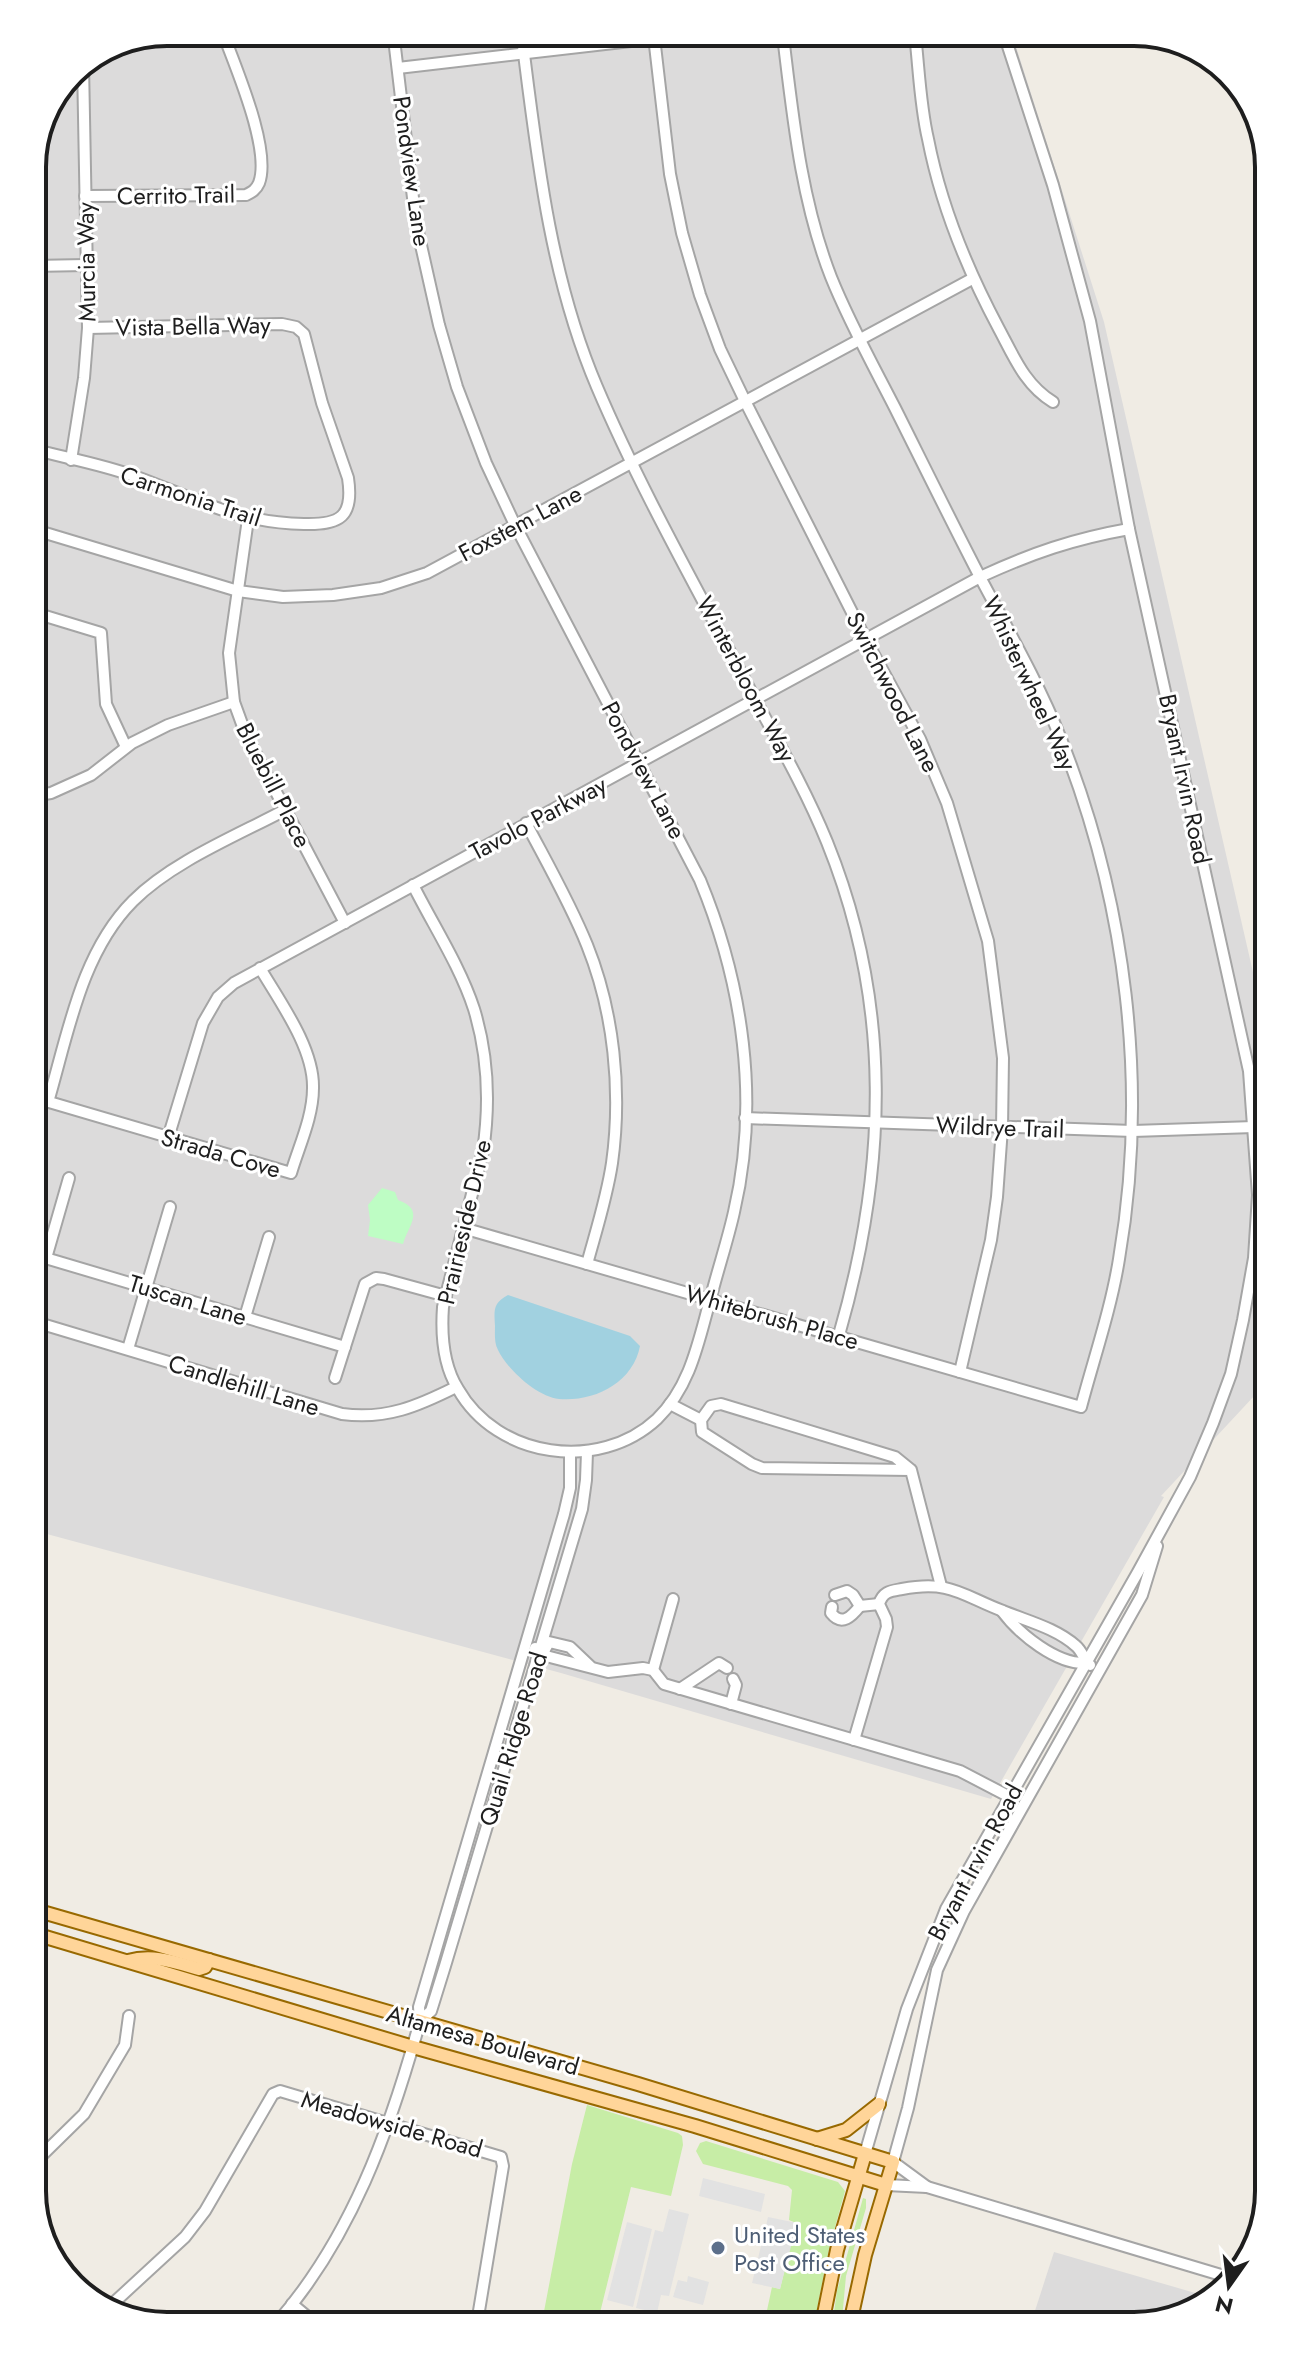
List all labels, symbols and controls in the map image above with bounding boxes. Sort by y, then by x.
street label: Pondview Lane [384,94,440,248]
street label: Cerrito Trail [117,176,235,214]
street label: Murcia Way [67,201,105,322]
street label: Vista Bella Way [115,307,271,345]
street label: Carmonia Trail [116,457,266,535]
street label: Foxstem Lane [452,476,588,570]
street label: Winterbloom Way [687,590,805,769]
street label: Whisterwheel Way [974,590,1086,776]
street label: Switchwood Lane [838,606,948,778]
street label: Bryant Irvin Road [1150,691,1220,867]
street label: Pondview Lane [593,695,695,845]
street label: Bluebill Place [228,716,320,854]
street label: Tavolo Parkway [463,767,613,869]
street label: Wildrye Trail [935,1107,1065,1147]
street label: Strada Cove [157,1119,285,1187]
street label: Prairieside Drive [428,1136,500,1308]
street label: Tuscan Lane [125,1265,251,1335]
street label: Whitebrush Place [681,1276,863,1358]
street label: Candlehill Lane [164,1345,324,1425]
street label: Quail Ridge Road [470,1648,556,1830]
street label: Bryant Irvin Road [919,1777,1031,1947]
street label: Altamesa Boulevard [383,1996,583,2084]
street label: Meadowside Road [297,2081,487,2167]
place label: United States Post Office [734,2217,865,2280]
marker: United States Post Office [709,2239,727,2257]
north arrow [1189,2246,1269,2326]
text: N [1212,2288,1237,2323]

